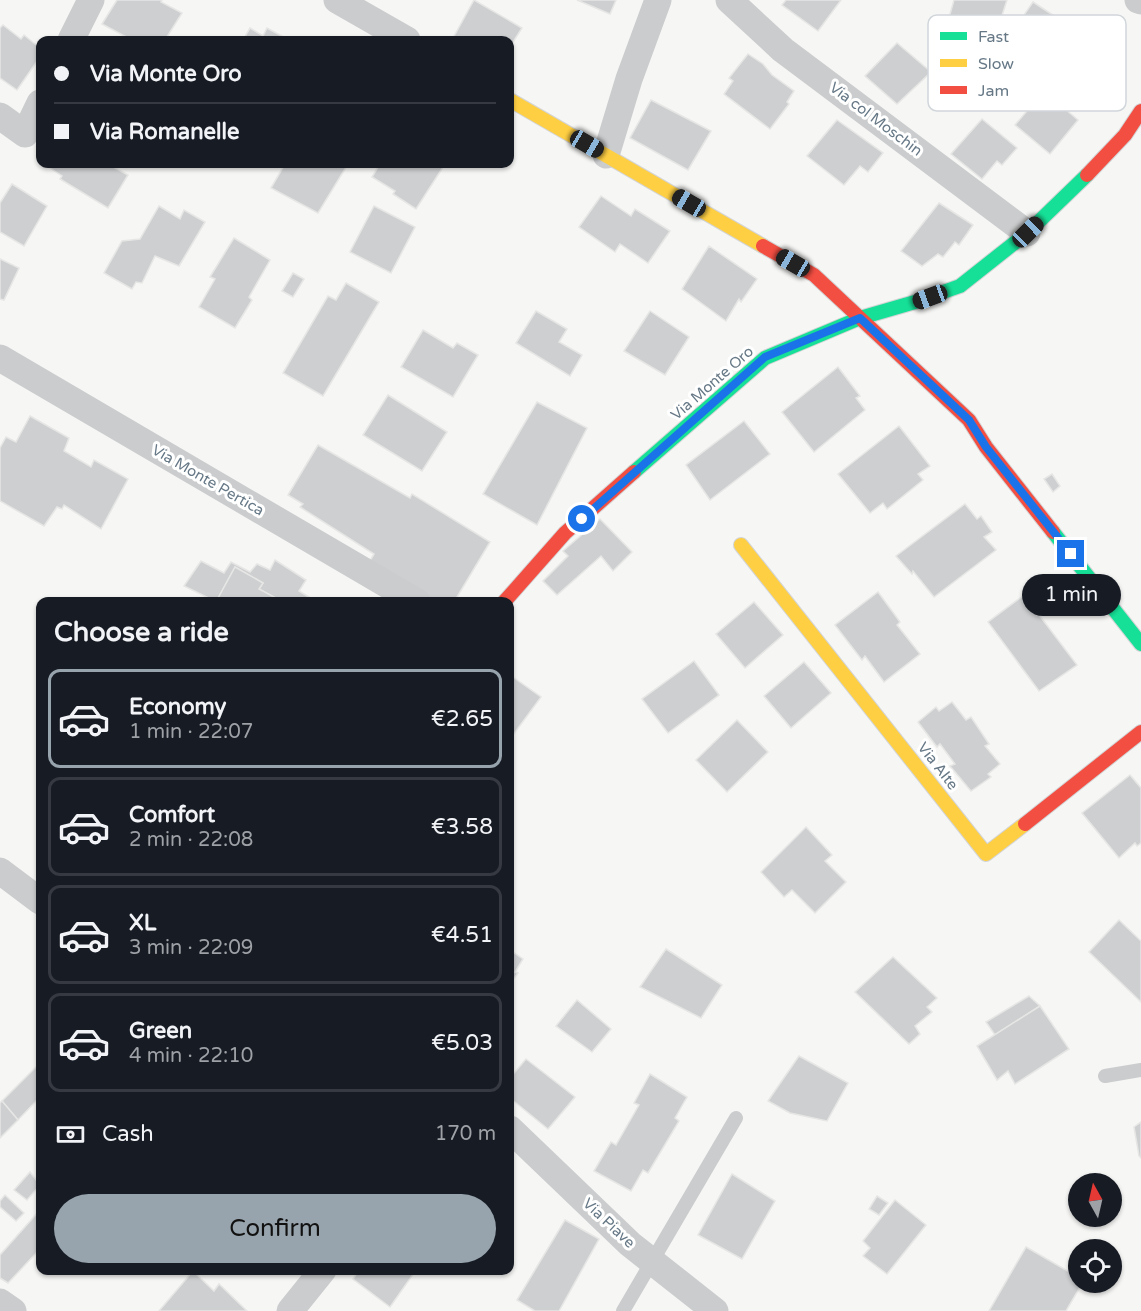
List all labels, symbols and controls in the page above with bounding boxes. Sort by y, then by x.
legend [928,15,1126,111]
text: Fast [978,27,1009,47]
text: Slow [978,54,1014,74]
text: Via Monte Oro [90,61,242,87]
street label: Via col Moschin [826,78,926,160]
text: Jam [978,81,1009,101]
text: Via Romanelle [90,119,239,145]
car [567,127,607,161]
car [669,186,709,220]
car [1009,213,1047,251]
car [773,246,813,280]
car [910,282,950,312]
street label: Via Monte Oro [667,342,757,424]
street label: Via Monte Pertica [149,441,267,519]
route start [568,505,595,532]
route end [1057,540,1084,567]
callout: 1 min [1022,575,1120,617]
text: 1 min [1045,583,1098,607]
text: Choose a ride [54,616,229,649]
icon: car [57,692,111,746]
text: Economy [129,694,226,720]
text: €2.65 [431,706,493,732]
text: 1 min · 22:07 [129,720,253,744]
street label: Via Alte [914,739,962,793]
icon: car [57,800,111,854]
text: Comfort [129,802,215,828]
text: €3.58 [431,814,493,840]
text: 2 min · 22:08 [129,828,253,852]
icon: car [57,908,111,962]
text: XL [129,910,156,936]
text: €4.51 [431,922,493,948]
text: 3 min · 22:09 [129,936,253,960]
icon: car [57,1016,111,1070]
text: Green [129,1018,192,1044]
text: €5.03 [431,1030,493,1056]
text: 4 min · 22:10 [129,1044,253,1068]
icon: cash [54,1118,87,1151]
text: Cash [102,1121,154,1147]
text: 170 m [435,1122,496,1146]
north arrow [1068,1173,1122,1227]
map controls [1068,1173,1122,1293]
button: Confirm [54,1194,496,1263]
street label: Via Piave [579,1194,639,1252]
button: locate [1068,1239,1122,1293]

